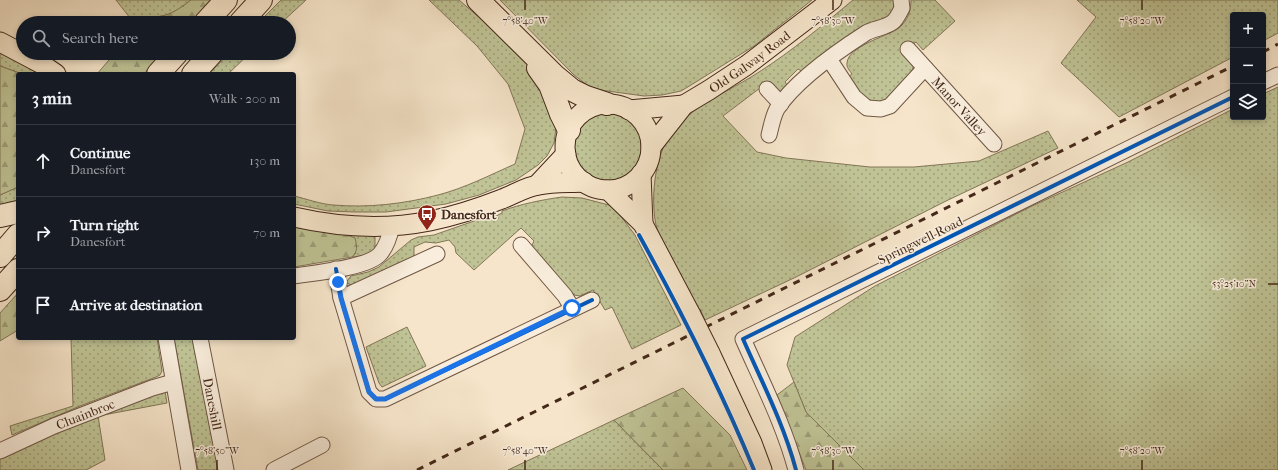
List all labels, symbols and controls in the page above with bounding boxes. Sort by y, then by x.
map controls [1230,12,1266,120]
button: + [1230,12,1266,48]
text: 7°58'40"W [502,15,549,27]
text: 7°58'30"W [811,15,856,27]
text: 7°58'20"W [1120,15,1165,27]
search box [16,16,296,60]
icon: search [30,27,52,49]
street label: Old Galway Road [706,27,794,96]
text: Search here [62,29,138,47]
button: − [1230,48,1266,84]
street label: Manor Valley [929,74,990,140]
button: layers [1230,84,1266,120]
text: 3 min [32,88,72,108]
text: Walk · 200 m [209,91,280,106]
text: Continue [70,144,130,162]
icon: ahead [32,150,54,172]
text: 130 m [249,153,280,168]
text: Danesfort [70,162,125,177]
bus stop icon: Danesfort [416,203,438,231]
place label: Danesfort [441,207,497,222]
street label: Springwell Road [875,213,966,267]
text: Turn right [70,216,139,234]
icon: right [32,222,54,244]
text: 70 m [253,225,280,240]
text: Danesfort [70,234,125,249]
route end [329,273,347,291]
text: 53°25'10"N [1212,278,1256,290]
icon: arrive [32,294,54,316]
text: Arrive at destination [70,296,202,314]
route start [563,299,581,317]
street label: Daneshill [200,376,225,432]
street label: Cluainbroc [54,396,117,432]
text: 7°58'50"W [195,445,240,457]
text: 7°58'40"W [502,445,549,457]
text: 7°58'30"W [811,445,856,457]
text: 7°58'20"W [1120,445,1165,457]

